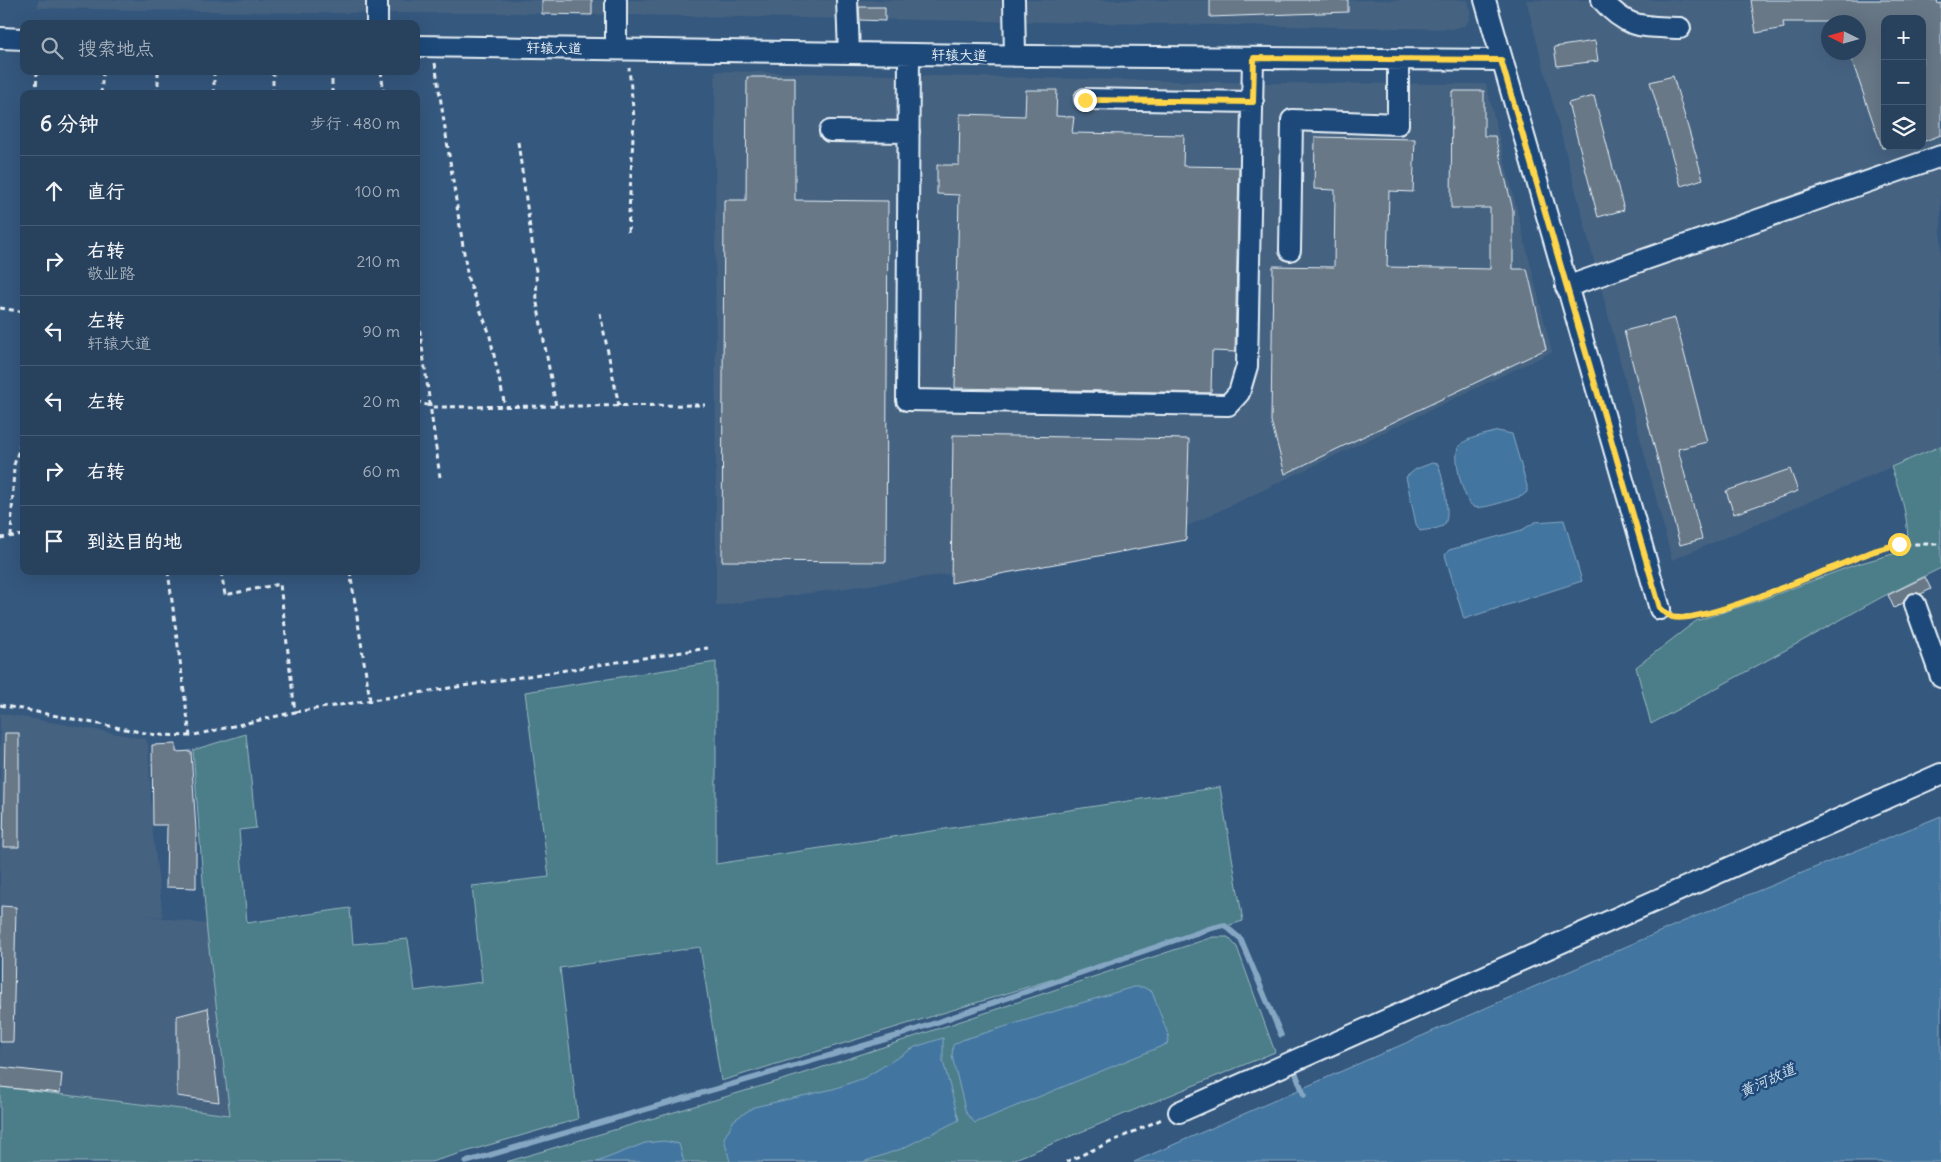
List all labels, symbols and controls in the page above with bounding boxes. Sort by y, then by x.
north arrow [1821,15,1866,60]
map controls [1881,15,1926,150]
button: + [1881,15,1926,60]
search box [20,20,420,75]
icon: search [38,34,66,62]
text: 搜索地点 [78,36,154,60]
street label: 轩辕大道 [526,39,582,57]
street label: 轩辕大道 [931,46,987,64]
button: − [1881,60,1926,105]
route end [1074,89,1097,112]
button: layers [1881,105,1926,150]
text: 6 分钟 [40,110,99,137]
text: 步行 · 480 m [310,113,400,133]
icon: ahead [40,177,68,205]
text: 直行 [87,179,125,203]
text: 100 m [355,181,400,201]
text: 右转 [87,238,125,262]
icon: right [40,247,68,275]
text: 210 m [357,251,400,271]
text: 敬业路 [87,263,135,283]
text: 左转 [87,308,125,332]
icon: left [40,317,68,345]
text: 90 m [362,321,400,341]
text: 轩辕大道 [87,333,151,353]
icon: left [40,387,68,415]
text: 左转 [87,389,125,413]
text: 20 m [363,391,400,411]
icon: right [40,457,68,485]
text: 右转 [87,459,125,483]
text: 60 m [362,461,400,481]
icon: arrive [40,527,68,555]
text: 到达目的地 [87,529,182,553]
route start [1888,533,1911,556]
water label: 黄河故道 [1736,1058,1800,1101]

